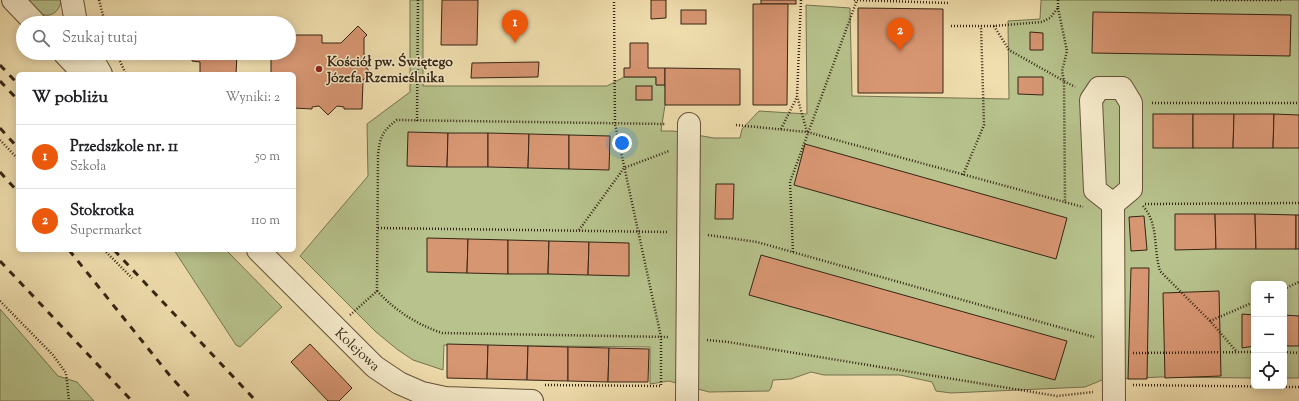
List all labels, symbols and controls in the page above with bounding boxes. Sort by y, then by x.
pin: 1 [502,10,528,43]
search box [16,16,296,60]
pin: 2 [887,18,913,51]
icon: search [30,27,52,49]
text: Szukaj tutaj [62,28,137,49]
place label: Kościół pw. Świętego Józefa Rzemieślnika [326,52,453,89]
marker: Kościół pw. Świętego Józefa Rzemieślnika [314,64,324,74]
text: W pobliżu [32,86,108,110]
text: Wyniki: 2 [225,89,280,107]
your location [612,133,632,153]
text: Przedszkole nr. 11 [70,137,178,158]
text: 1 [43,148,47,166]
text: 50 m [255,148,280,166]
text: Szkoła [70,158,106,176]
text: Stokrotka [70,201,134,222]
text: 2 [42,212,48,230]
text: 110 m [251,212,280,230]
text: Supermarket [70,222,142,240]
map controls [1251,281,1287,389]
button: + [1251,281,1287,317]
button: − [1251,317,1287,353]
street label: Kolejowa [330,324,384,377]
button: locate [1251,353,1287,389]

